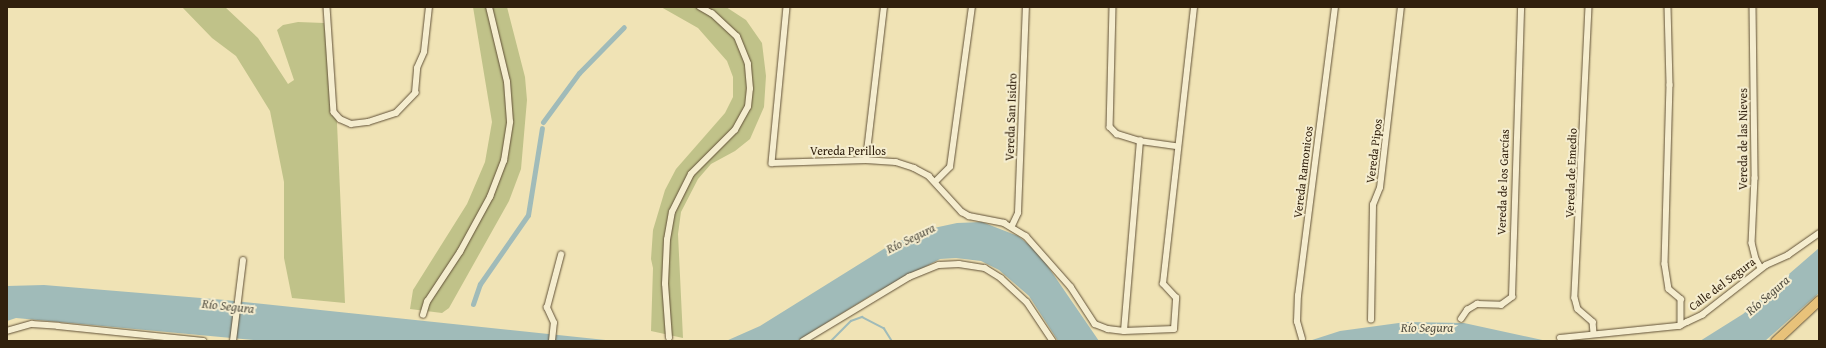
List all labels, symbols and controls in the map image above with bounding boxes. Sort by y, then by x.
street label: Vereda San Isidro [1002,73,1020,161]
street label: Vereda de las Nieves [1736,88,1750,190]
street label: Vereda Pipos [1363,118,1385,184]
street label: Vereda Ramonicos [1290,125,1316,219]
street label: Vereda de Emedio [1562,128,1580,218]
street label: Vereda de los Garcías [1494,129,1512,235]
street label: Vereda Perillos [810,144,886,158]
water label: Río Segura [884,220,938,258]
street label: Calle del Segura [1686,254,1758,314]
water label: Río Segura [1743,273,1793,319]
water label: Río Segura [201,296,255,318]
water label: Río Segura [1401,320,1453,336]

